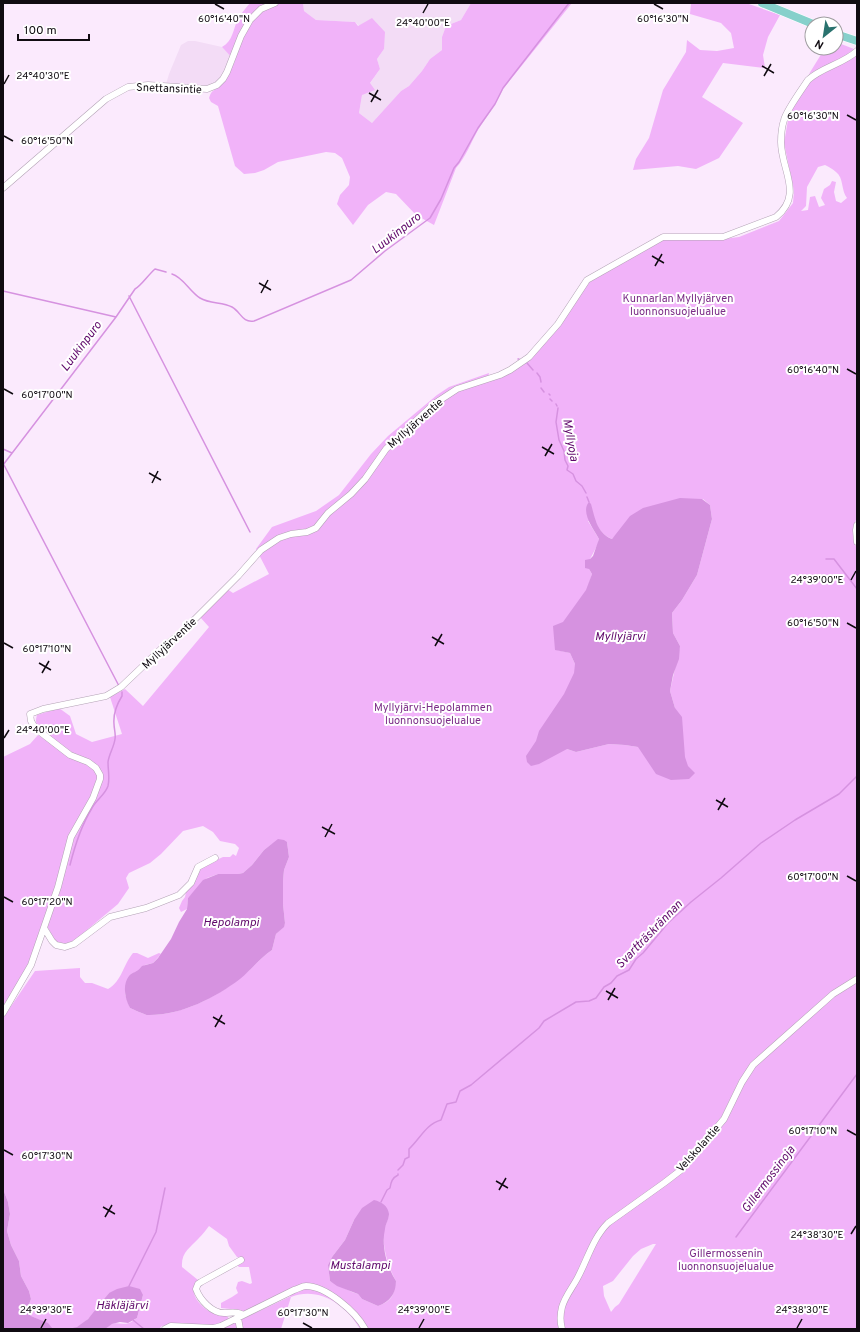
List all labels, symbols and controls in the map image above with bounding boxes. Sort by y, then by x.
text: 60°16'40"N [198,13,250,26]
text: 60°16'30"N [637,13,689,26]
scale bar [18,16,89,42]
north arrow [804,16,844,56]
text: 24°40'00"E [396,17,450,30]
text: 100 m [24,23,57,39]
text: N [813,36,826,52]
text: 24°40'30"E [16,70,70,83]
street label: Snettansintie [136,81,202,97]
text: 60°16'30"N [787,110,839,123]
text: 60°16'50"N [21,135,73,148]
water label: Luukinpuro [369,209,425,258]
park label: Kunnarlan Myllyjärven luonnonsuojelualue [623,292,733,319]
water label: Luukinpuro [58,318,106,375]
text: 60°16'40"N [787,364,839,377]
text: 60°17'00"N [21,389,73,402]
street label: Myllyjärventie [385,396,447,452]
water label: Myllyoja [558,418,582,464]
text: 24°39'00"E [790,574,844,587]
street label: Myllyjärventie [139,615,200,673]
text: 60°16'50"N [787,617,839,630]
water label: Myllyjärvi [595,629,646,645]
text: 60°17'10"N [23,643,71,656]
park label: Myllyjärvi-Hepolammen luonnonsuojelualue [374,701,492,728]
text: 24°40'00"E [16,724,70,737]
text: 60°17'00"N [787,871,839,884]
text: 60°17'20"N [21,896,73,909]
water label: Svartträskrännan [613,897,687,972]
water label: Hepolampi [203,915,260,931]
street label: Velskolantie [674,1122,724,1175]
text: 60°17'10"N [789,1125,837,1138]
water label: Gillermossinoja [738,1142,800,1216]
text: 60°17'30"N [22,1150,72,1163]
text: 24°38'30"E [791,1229,843,1242]
park label: Gillermossenin luonnonsuojelualue [678,1247,774,1274]
water label: Mustalampi [330,1258,391,1274]
water label: Häkläjärvi [96,1298,149,1314]
text: 24°39'30"E [20,1304,72,1317]
text: 24°39'00"E [397,1304,451,1317]
text: 24°38'30"E [776,1304,828,1317]
text: 60°17'30"N [278,1307,328,1320]

